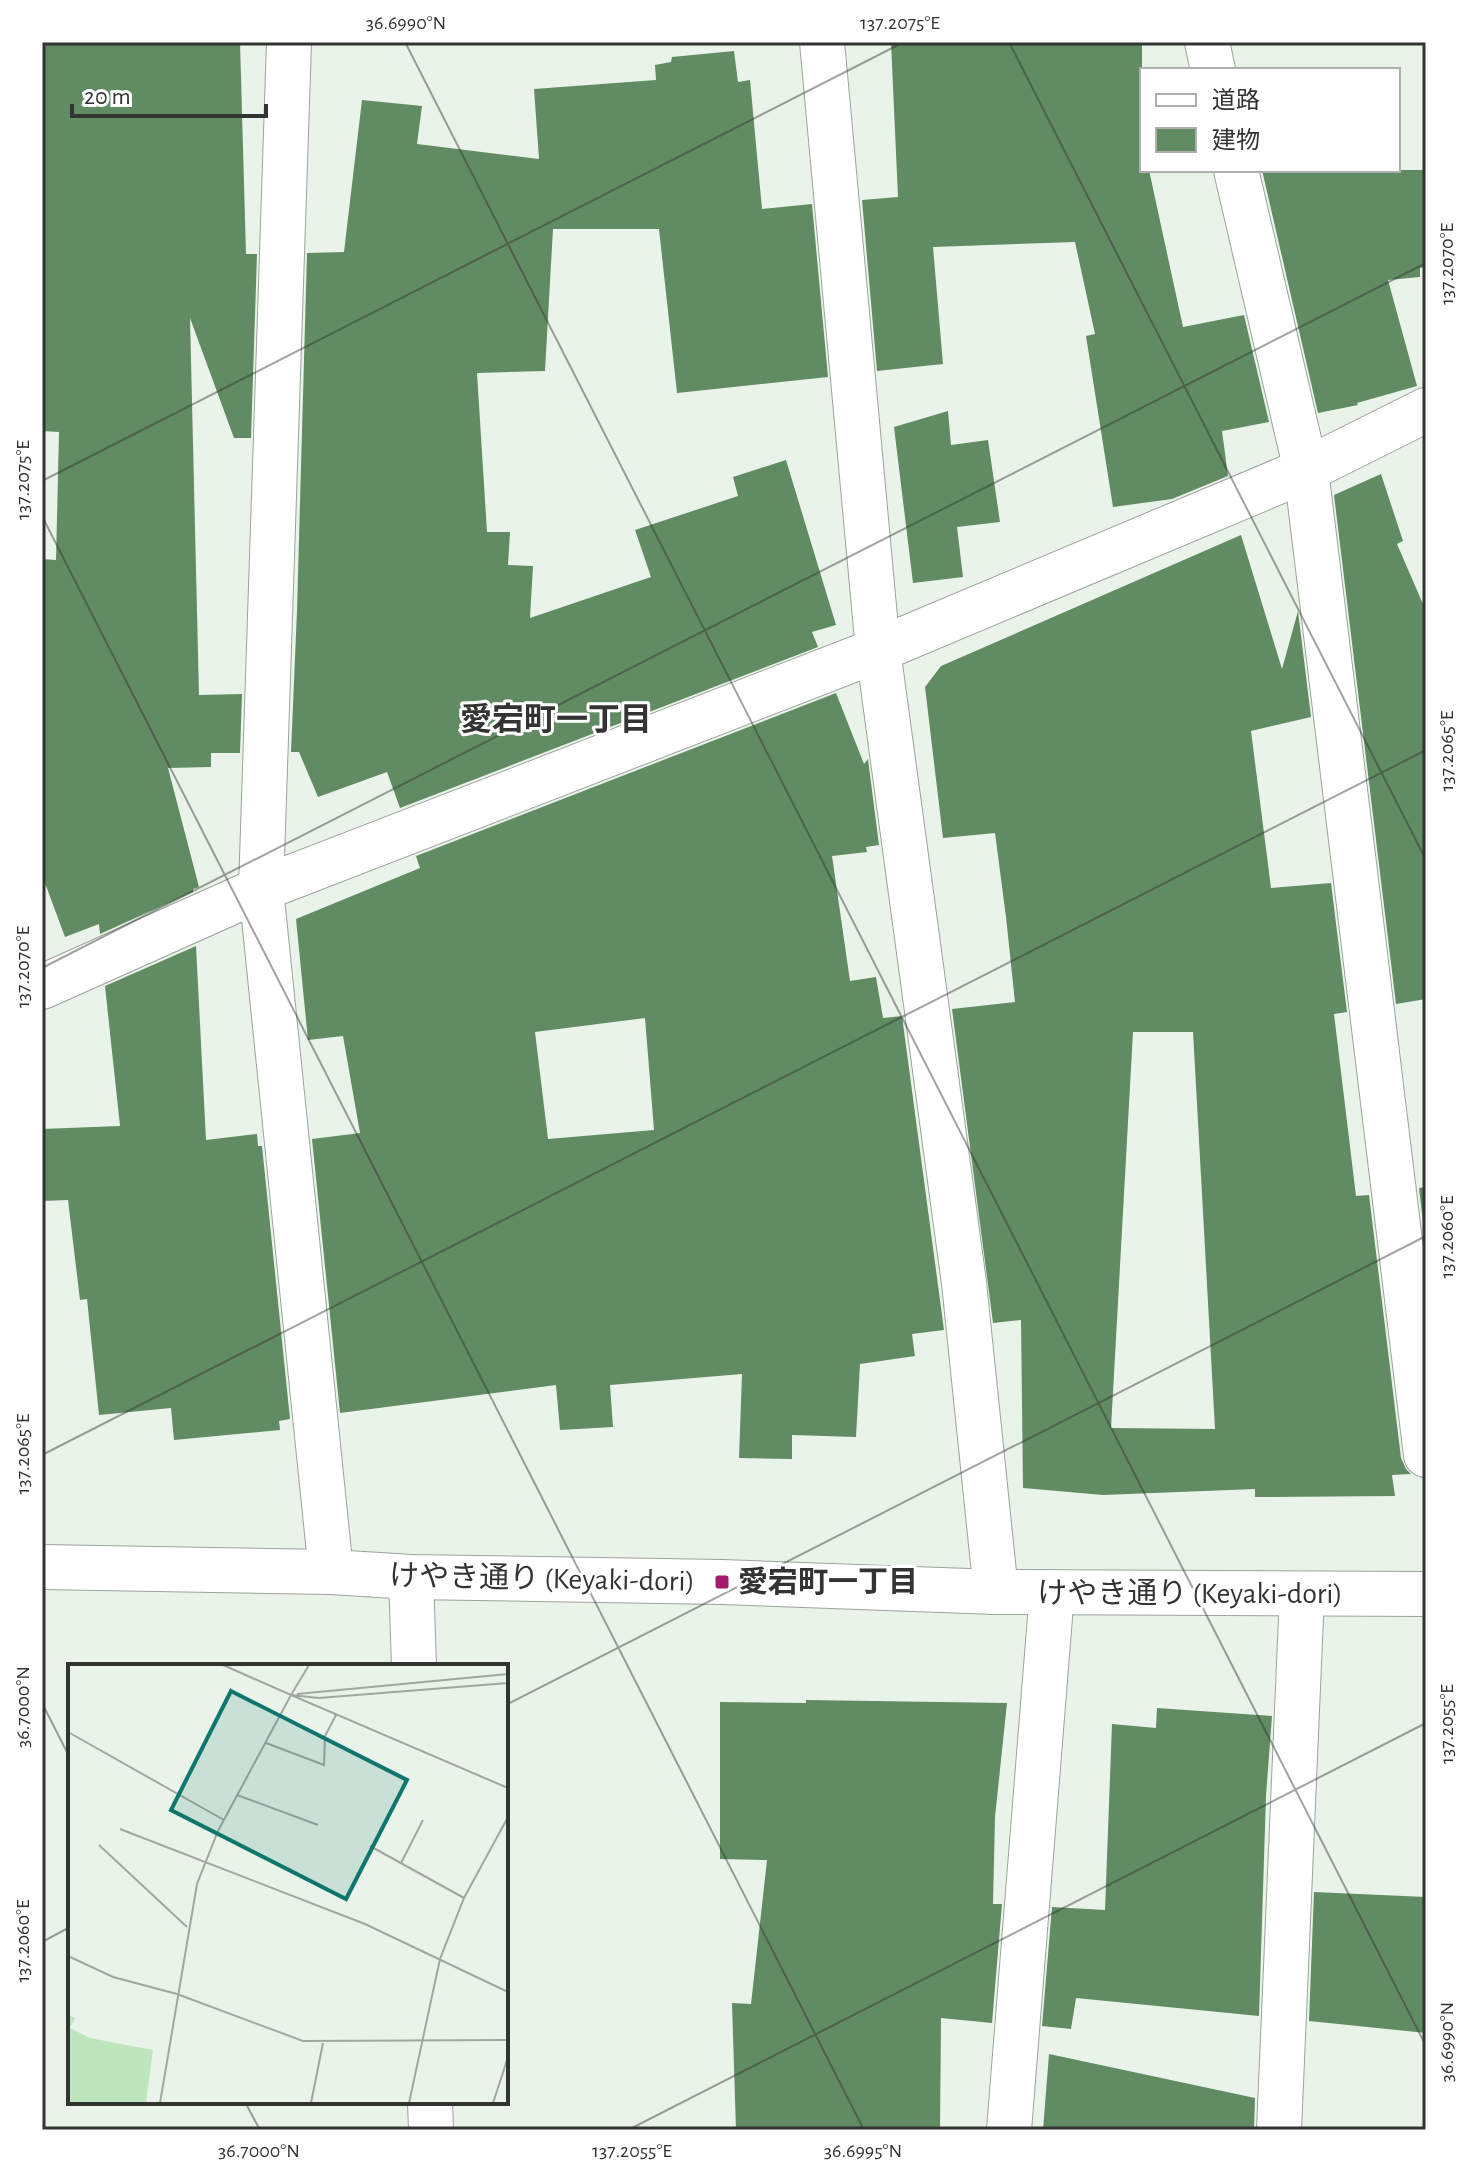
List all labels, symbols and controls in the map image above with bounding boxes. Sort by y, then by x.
text: 36.6990°N [366,13,446,33]
text: 137.2075°E [860,13,940,33]
scale bar [72,68,266,118]
legend [1140,68,1400,172]
text: 20 m [84,85,131,109]
text: 道路 [1212,87,1260,113]
text: 建物 [1212,128,1260,153]
text: 137.2070°E [1437,223,1457,305]
text: 137.2075°E [13,440,33,520]
district label: 愛宕町一丁目 [460,702,652,736]
text: 137.2065°E [1437,710,1457,791]
text: 137.2070°E [13,926,33,1008]
text: 137.2060°E [1437,1195,1457,1279]
text: 137.2065°E [13,1413,33,1494]
street label: けやき通り (Keyaki-dori) [389,1560,695,1597]
place label: 愛宕町一丁目 [738,1566,918,1598]
marker: 愛宕町一丁目 [713,1573,731,1591]
street label: けやき通り (Keyaki-dori) [1037,1578,1343,1609]
inset map [68,1664,508,2104]
text: 36.7000°N [13,1666,33,1748]
text: 137.2055°E [1437,1684,1457,1764]
text: 137.2060°E [13,1899,33,1983]
text: 36.6990°N [1437,2002,1457,2082]
text: 36.7000°N [218,2141,300,2161]
text: 137.2055°E [592,2141,672,2161]
text: 36.6995°N [824,2141,902,2161]

